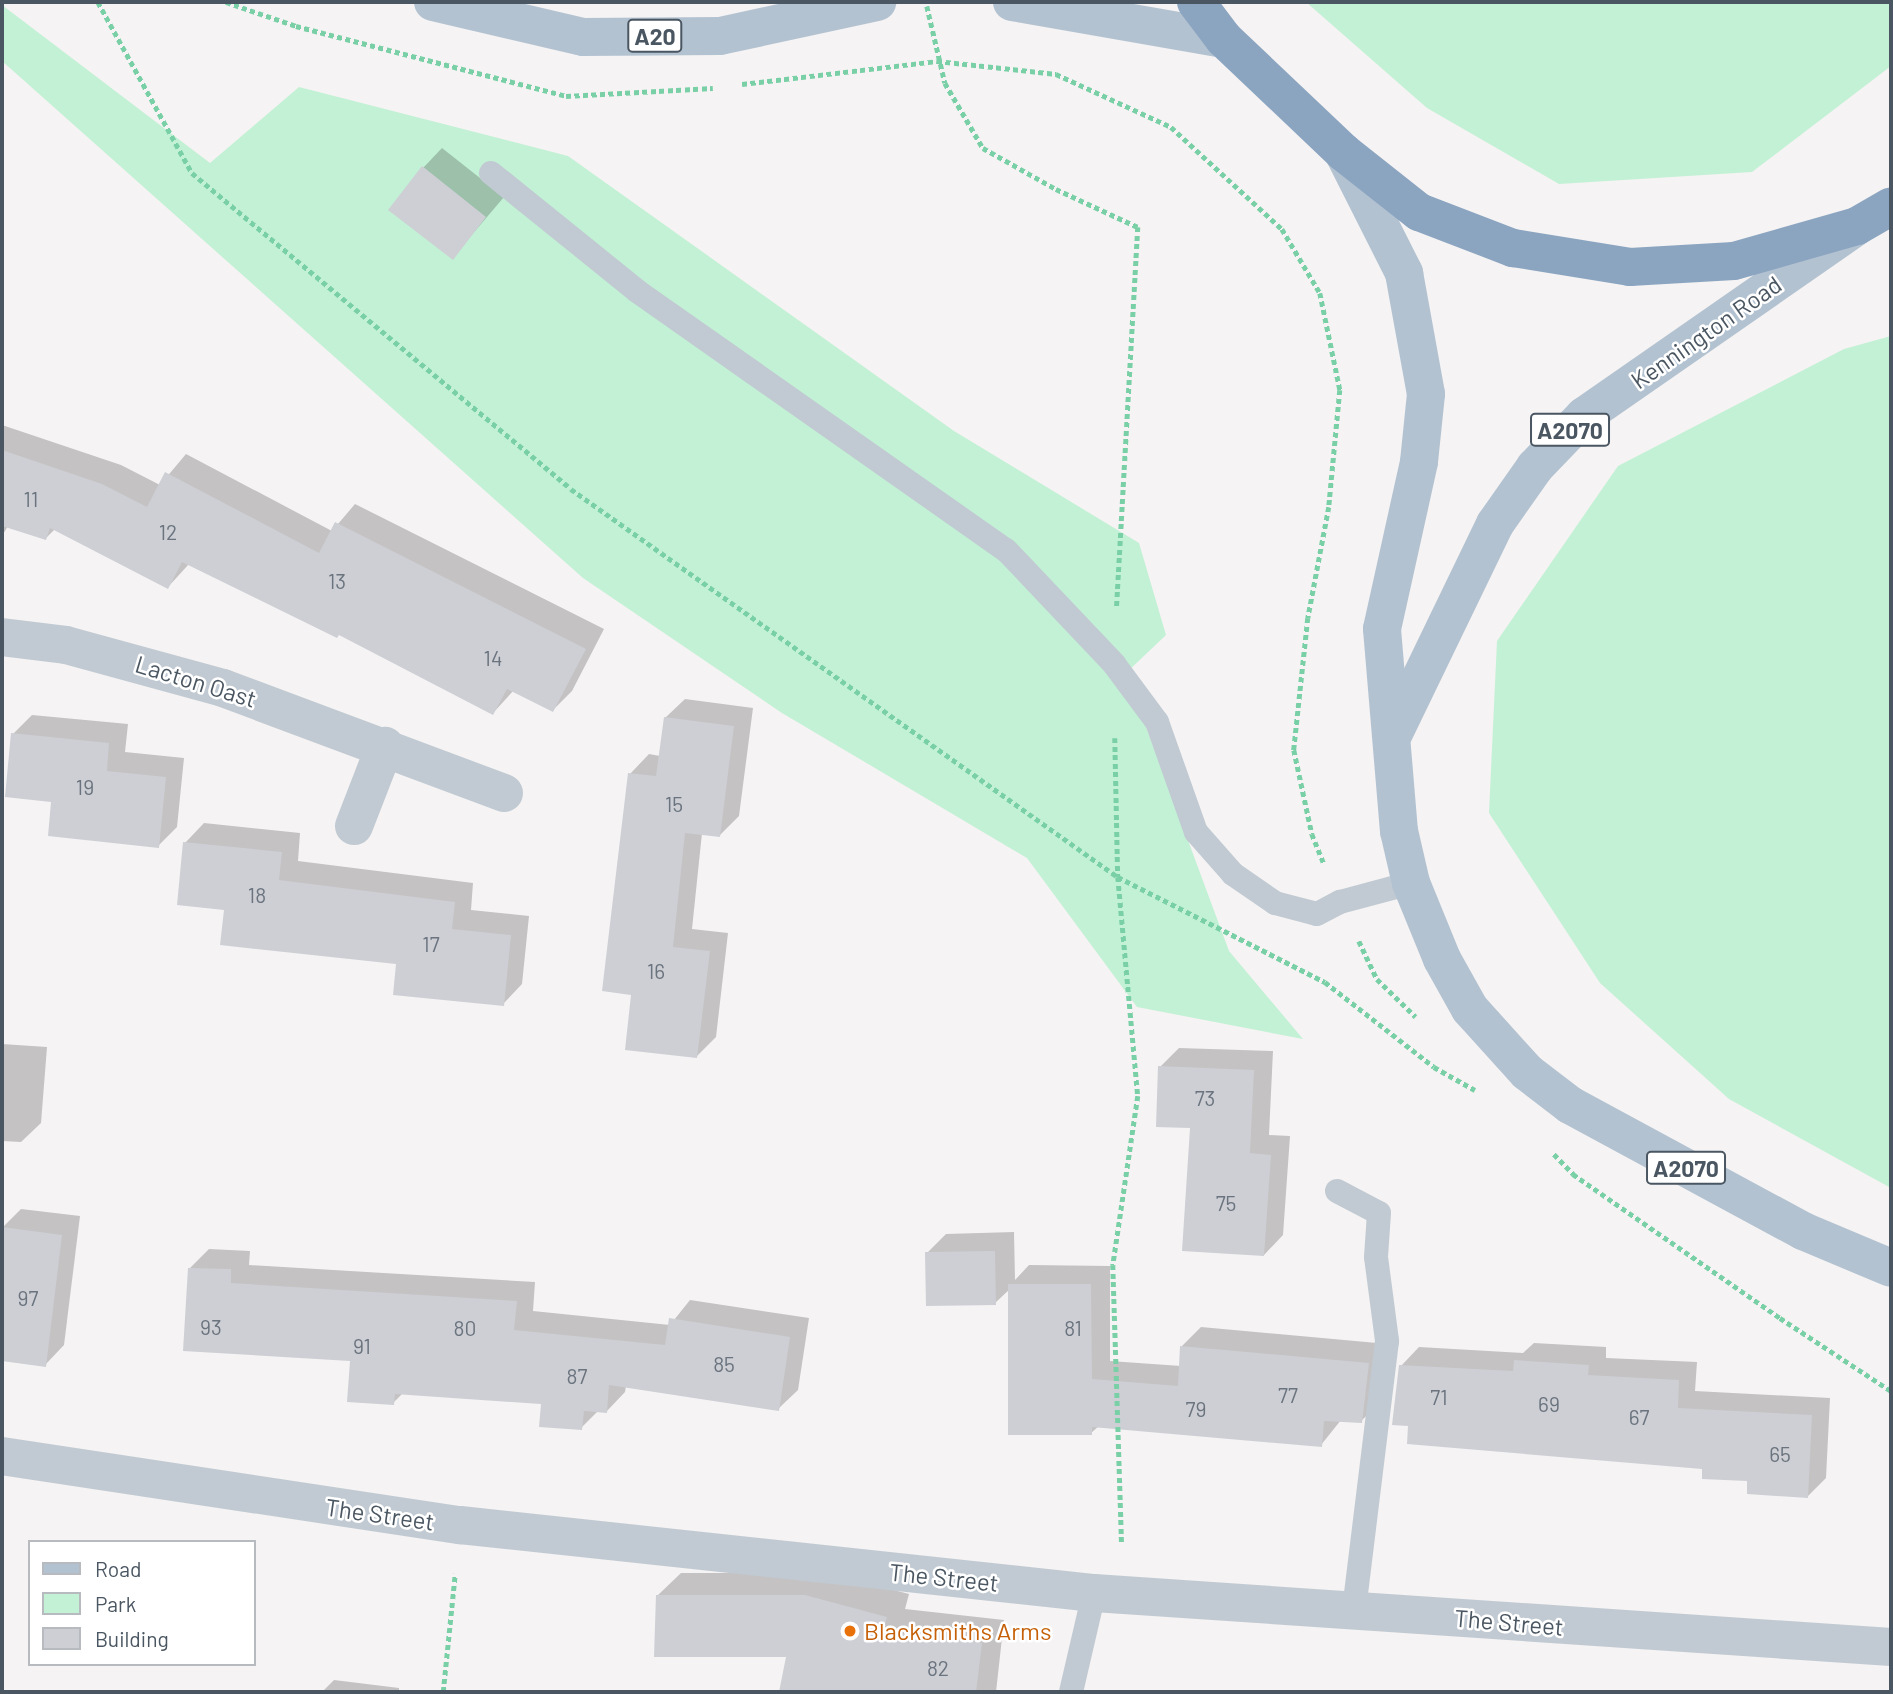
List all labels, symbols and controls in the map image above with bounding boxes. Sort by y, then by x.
road number: A20 [627,17,683,56]
street label: Kennington Road [1625,269,1787,395]
road number: A2070 [1530,410,1610,450]
house number: 11 [24,486,38,512]
house number: 12 [159,519,177,545]
house number: 13 [328,568,346,594]
house number: 14 [484,645,502,671]
street label: Lacton Oast [132,649,260,713]
house number: 19 [76,774,94,800]
house number: 15 [665,791,683,817]
house number: 18 [248,882,266,908]
house number: 17 [422,931,440,957]
house number: 16 [647,958,665,984]
house number: 73 [1195,1085,1215,1111]
road number: A2070 [1646,1148,1726,1188]
house number: 75 [1216,1190,1236,1216]
house number: 97 [18,1285,38,1311]
house number: 93 [200,1314,222,1340]
house number: 80 [454,1315,476,1341]
house number: 81 [1064,1315,1082,1341]
house number: 91 [353,1333,371,1359]
house number: 85 [713,1351,735,1377]
house number: 87 [567,1363,587,1389]
house number: 77 [1278,1382,1298,1408]
house number: 71 [1430,1384,1448,1410]
house number: 69 [1538,1391,1560,1417]
house number: 79 [1186,1396,1206,1422]
house number: 67 [1629,1404,1649,1430]
house number: 65 [1769,1441,1791,1467]
street label: The Street [324,1492,436,1536]
legend [28,1540,256,1666]
text: Road [95,1556,141,1581]
street label: The Street [888,1557,1000,1597]
text: Park [95,1591,136,1616]
street label: The Street [1453,1603,1565,1641]
place label: Blacksmiths Arms [864,1617,1051,1645]
marker: Blacksmiths Arms [842,1623,858,1639]
text: Building [95,1626,169,1651]
house number: 82 [927,1655,949,1681]

